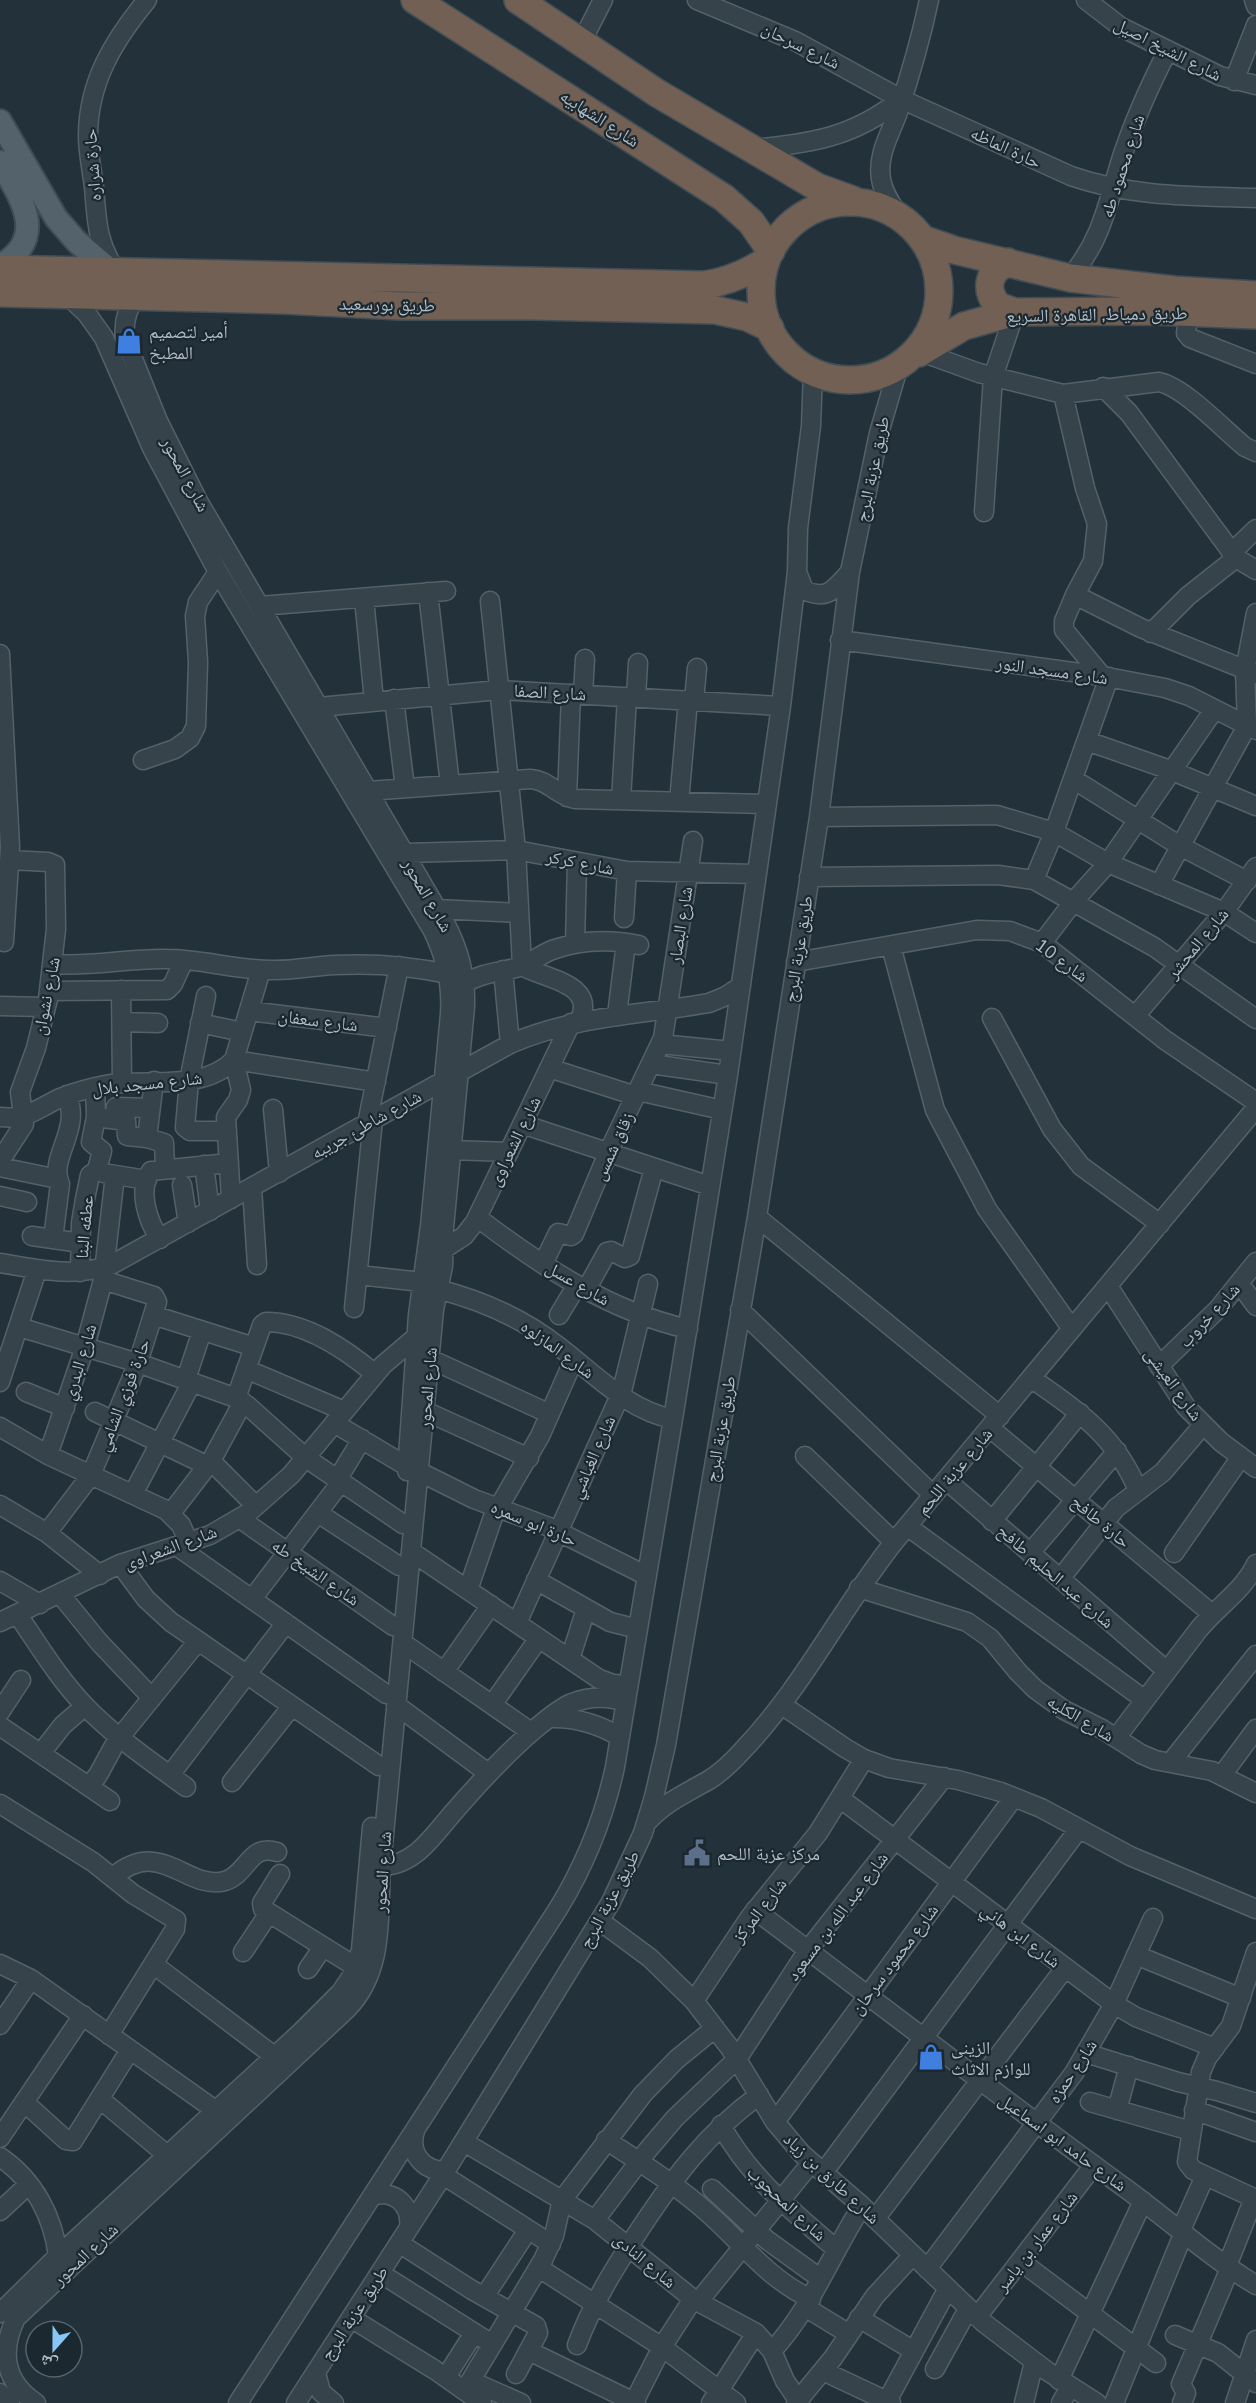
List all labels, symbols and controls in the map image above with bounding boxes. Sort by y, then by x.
street label: شارع الشيخ اصيل [1110,12,1226,87]
street label: شارع سرحان [758,16,844,74]
street label: شارع الشهابيه [556,84,644,152]
street label: شارع محمود طه [1095,111,1149,221]
street label: حارة الماظه [967,121,1045,173]
street label: حارة شراره [78,128,106,202]
street label: طريق بورسعيد [339,292,435,316]
street label: طريق دمياط, القاهرة السريع [1006,301,1188,328]
place label: أمير لتصميم المطبخ [149,320,228,365]
shop icon: أمير لتصميم المطبخ [114,326,144,356]
street label: طريق عزبة البرج [850,414,895,524]
street label: شارع المحور [156,432,215,516]
street label: شارع مسجد النور [993,651,1110,689]
street label: شارع الصفا [513,679,587,705]
street label: شارع كركر [543,844,616,880]
street label: شارع المحور [397,853,458,936]
street label: شارع البصار [662,885,697,966]
street label: طريق عزبة البرج [778,894,819,1004]
street label: شارع المحشر [1160,903,1233,984]
street label: شارع 10 [1031,933,1093,987]
street label: شارع نشوان [27,955,65,1037]
street label: شارع سعفان [277,1004,359,1036]
street label: شارع مسجد بلال [91,1066,203,1100]
street label: شارع شاطئ جريبه [307,1084,425,1164]
street label: شارع الشعراوى [482,1092,546,1190]
street label: زقاق شمس [587,1108,639,1184]
street label: عطفه البنا [70,1194,98,1260]
street label: شارع عسل [542,1255,614,1311]
street label: شارع خروب [1173,1278,1245,1352]
street label: شارع المازلوه [517,1315,599,1383]
street label: شارع البدري [56,1321,105,1404]
street label: حارة فوزي الشامي [91,1335,158,1456]
street label: شارع العيشى [1140,1343,1208,1425]
street label: شارع المحور [412,1346,442,1431]
street label: طريق عزبة البرج [699,1374,742,1484]
street label: شارع الغباشي [563,1412,624,1504]
street label: شارع عزبة اللحم [911,1423,998,1520]
street label: حارة طافح [1066,1489,1136,1553]
street label: حارة ابو سمره [488,1495,580,1551]
street label: شارع عبد الحليم طافح [992,1519,1119,1634]
street label: شارع الشعراوى [120,1520,220,1574]
street label: شارع الشيخ طه [267,1533,364,1612]
street label: شارع الكليه [1043,1689,1119,1747]
street label: شارع المحور [368,1830,396,1915]
public building icon: مركز عزبة اللحم [682,1838,712,1868]
place label: مركز عزبة اللحم [717,1842,820,1866]
street label: طريق عزبة البرج [574,1846,645,1952]
street label: شارع عبد الله بن مسعود [781,1847,893,1985]
street label: شارع المركز [726,1873,792,1948]
street label: شارع ابن هاني [974,1897,1066,1975]
street label: شارع محمود سرحان [845,1899,943,2019]
street label: شارع حمزه [1042,2035,1102,2107]
place label: الزينى للوازم الاثاث [951,2036,1031,2081]
shop icon: الزينى للوازم الاثاث [916,2042,946,2072]
street label: شارع حامد ابو اسماعيل [994,2088,1132,2196]
street label: شارع طارق بن زياد [779,2127,885,2229]
street label: شارع المحجوب [742,2160,832,2246]
street label: شارع عمار بن ياسر [989,2186,1083,2297]
street label: شارع المحور [47,2218,123,2291]
street label: شارع النادى [609,2227,681,2293]
street label: طريق عزبة البرج [315,2262,394,2365]
north arrow [24,2319,84,2379]
text: ش [37,2351,60,2375]

